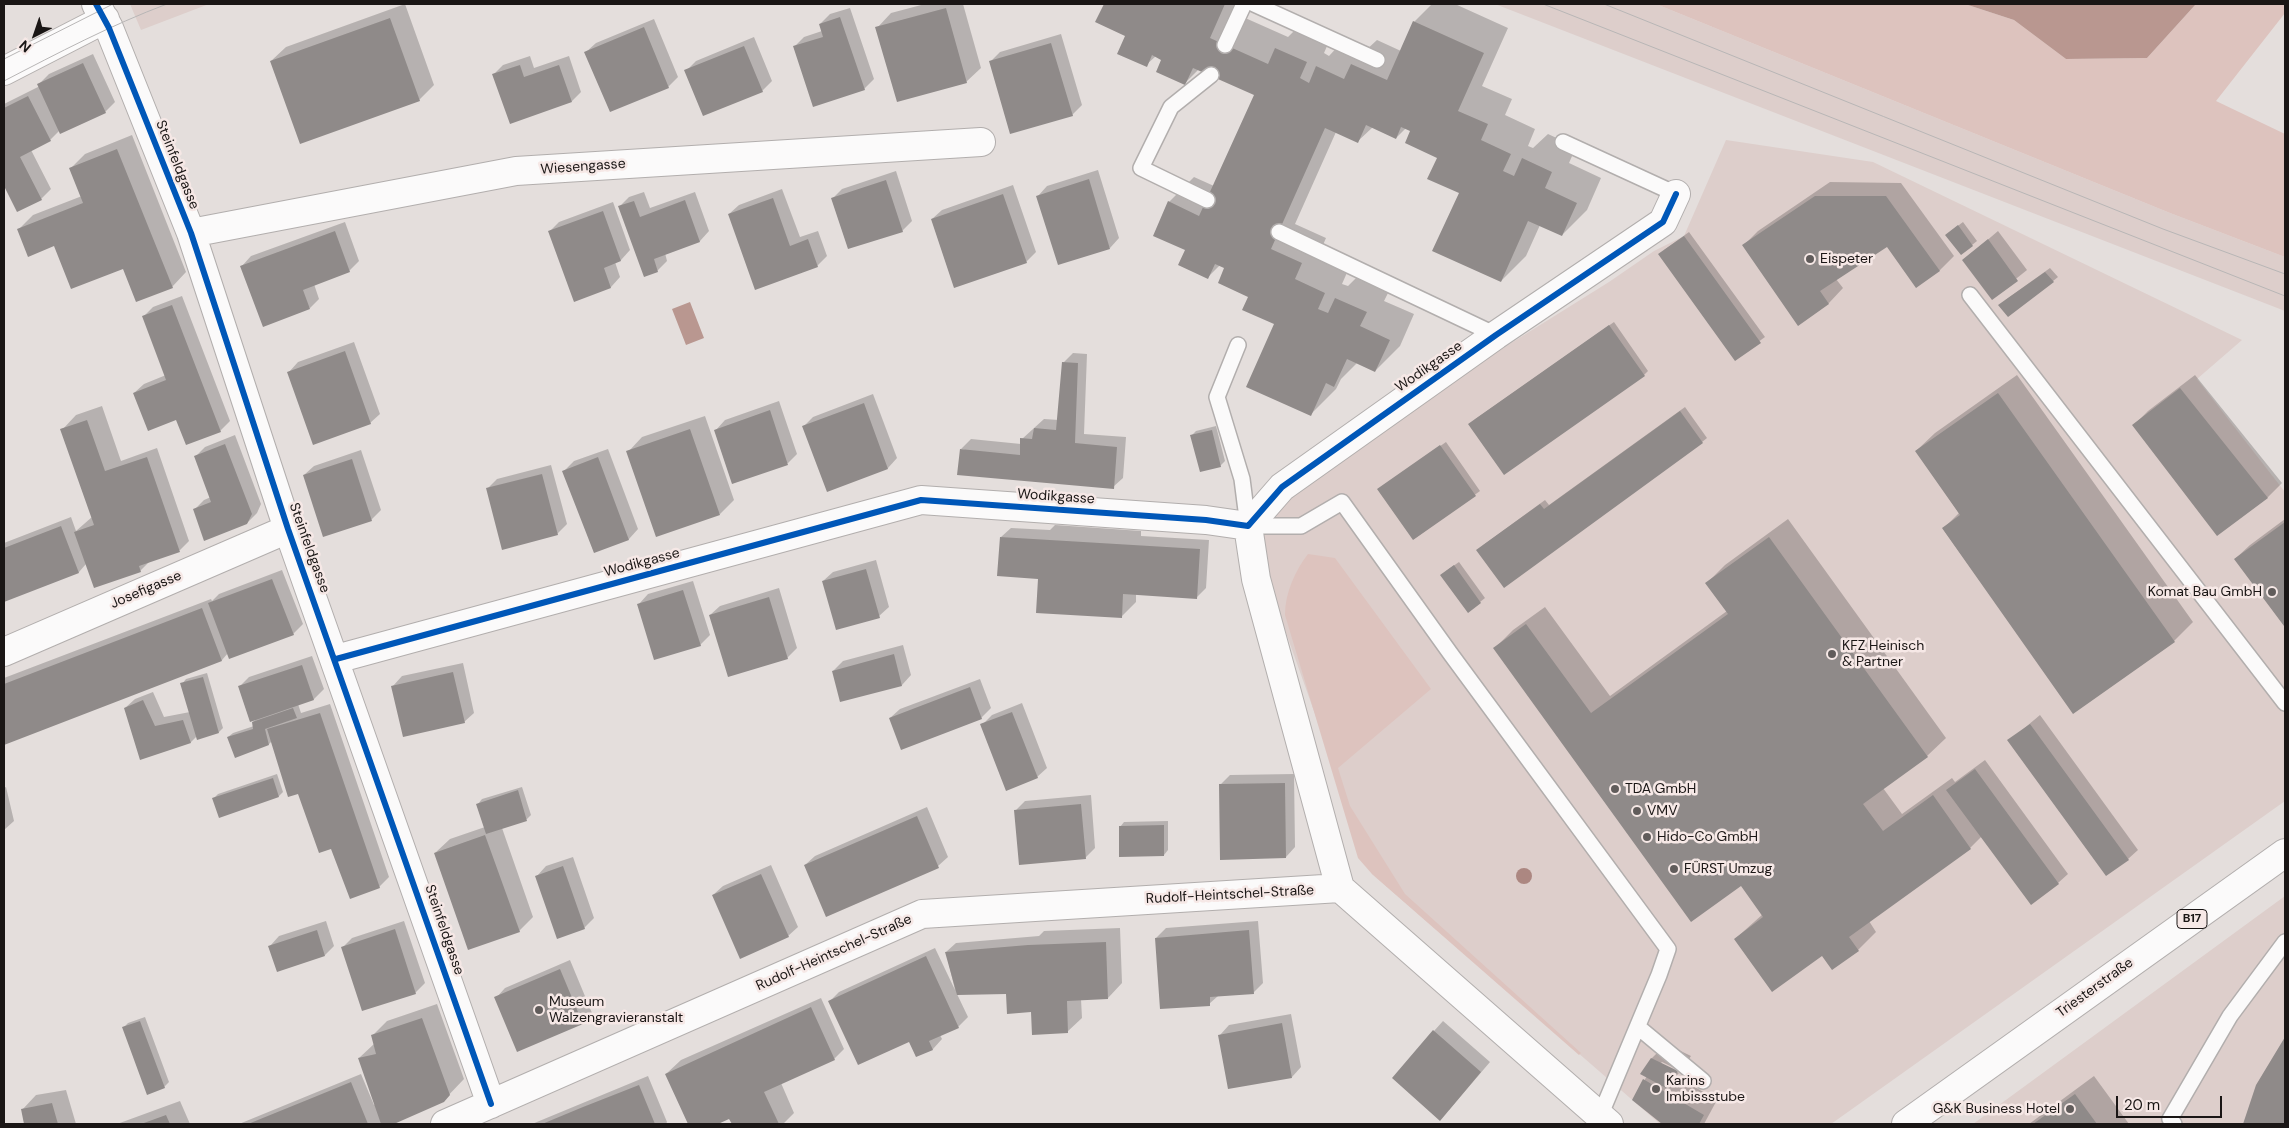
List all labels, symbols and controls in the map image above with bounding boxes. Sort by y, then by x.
north arrow [10,10,60,60]
text: N [15,36,35,56]
street label: Steinfeldgasse [152,118,202,212]
street label: Wiesengasse [540,156,626,178]
place label: Eispeter [1820,251,1873,267]
marker: Eispeter [1804,253,1816,265]
street label: Wodikgasse [1392,338,1466,396]
street label: Wodikgasse [1017,486,1095,508]
street label: Steinfeldgasse [285,501,333,595]
street label: Wodikgasse [602,545,682,581]
street label: Josefigasse [108,567,184,613]
place label: Komat Bau GmbH [2148,584,2262,600]
marker: Komat Bau GmbH [2266,586,2278,598]
place label: KFZ Heinisch & Partner [1842,638,1924,670]
marker: KFZ Heinisch & Partner [1826,648,1838,660]
place label: TDA GmbH [1625,781,1696,797]
marker: TDA GmbH [1609,783,1621,795]
place label: VMV [1647,803,1678,819]
marker: VMV [1631,805,1643,817]
place label: Hido-Co GmbH [1657,829,1758,845]
marker: Hido-Co GmbH [1641,831,1653,843]
place label: FÜRST Umzug [1684,861,1772,877]
marker: FÜRST Umzug [1668,863,1680,875]
street label: Rudolf-Heintschel-Straße [1145,882,1315,908]
street label: Steinfeldgasse [421,883,467,977]
road number: B17 [2177,910,2207,929]
street label: Rudolf-Heintschel-Straße [754,911,914,995]
street label: Triesterstraße [2053,955,2137,1021]
place label: Museum Walzengravieranstalt [549,994,683,1026]
marker: Museum Walzengravieranstalt [533,1004,545,1016]
place label: Karins Imbissstube [1666,1073,1745,1106]
marker: Karins Imbissstube [1650,1083,1662,1095]
scale bar [2119,1086,2225,1118]
text: 20 m [2124,1095,2160,1115]
place label: G&K Business Hotel [1933,1101,2060,1117]
marker: G&K Business Hotel [2064,1103,2076,1115]

